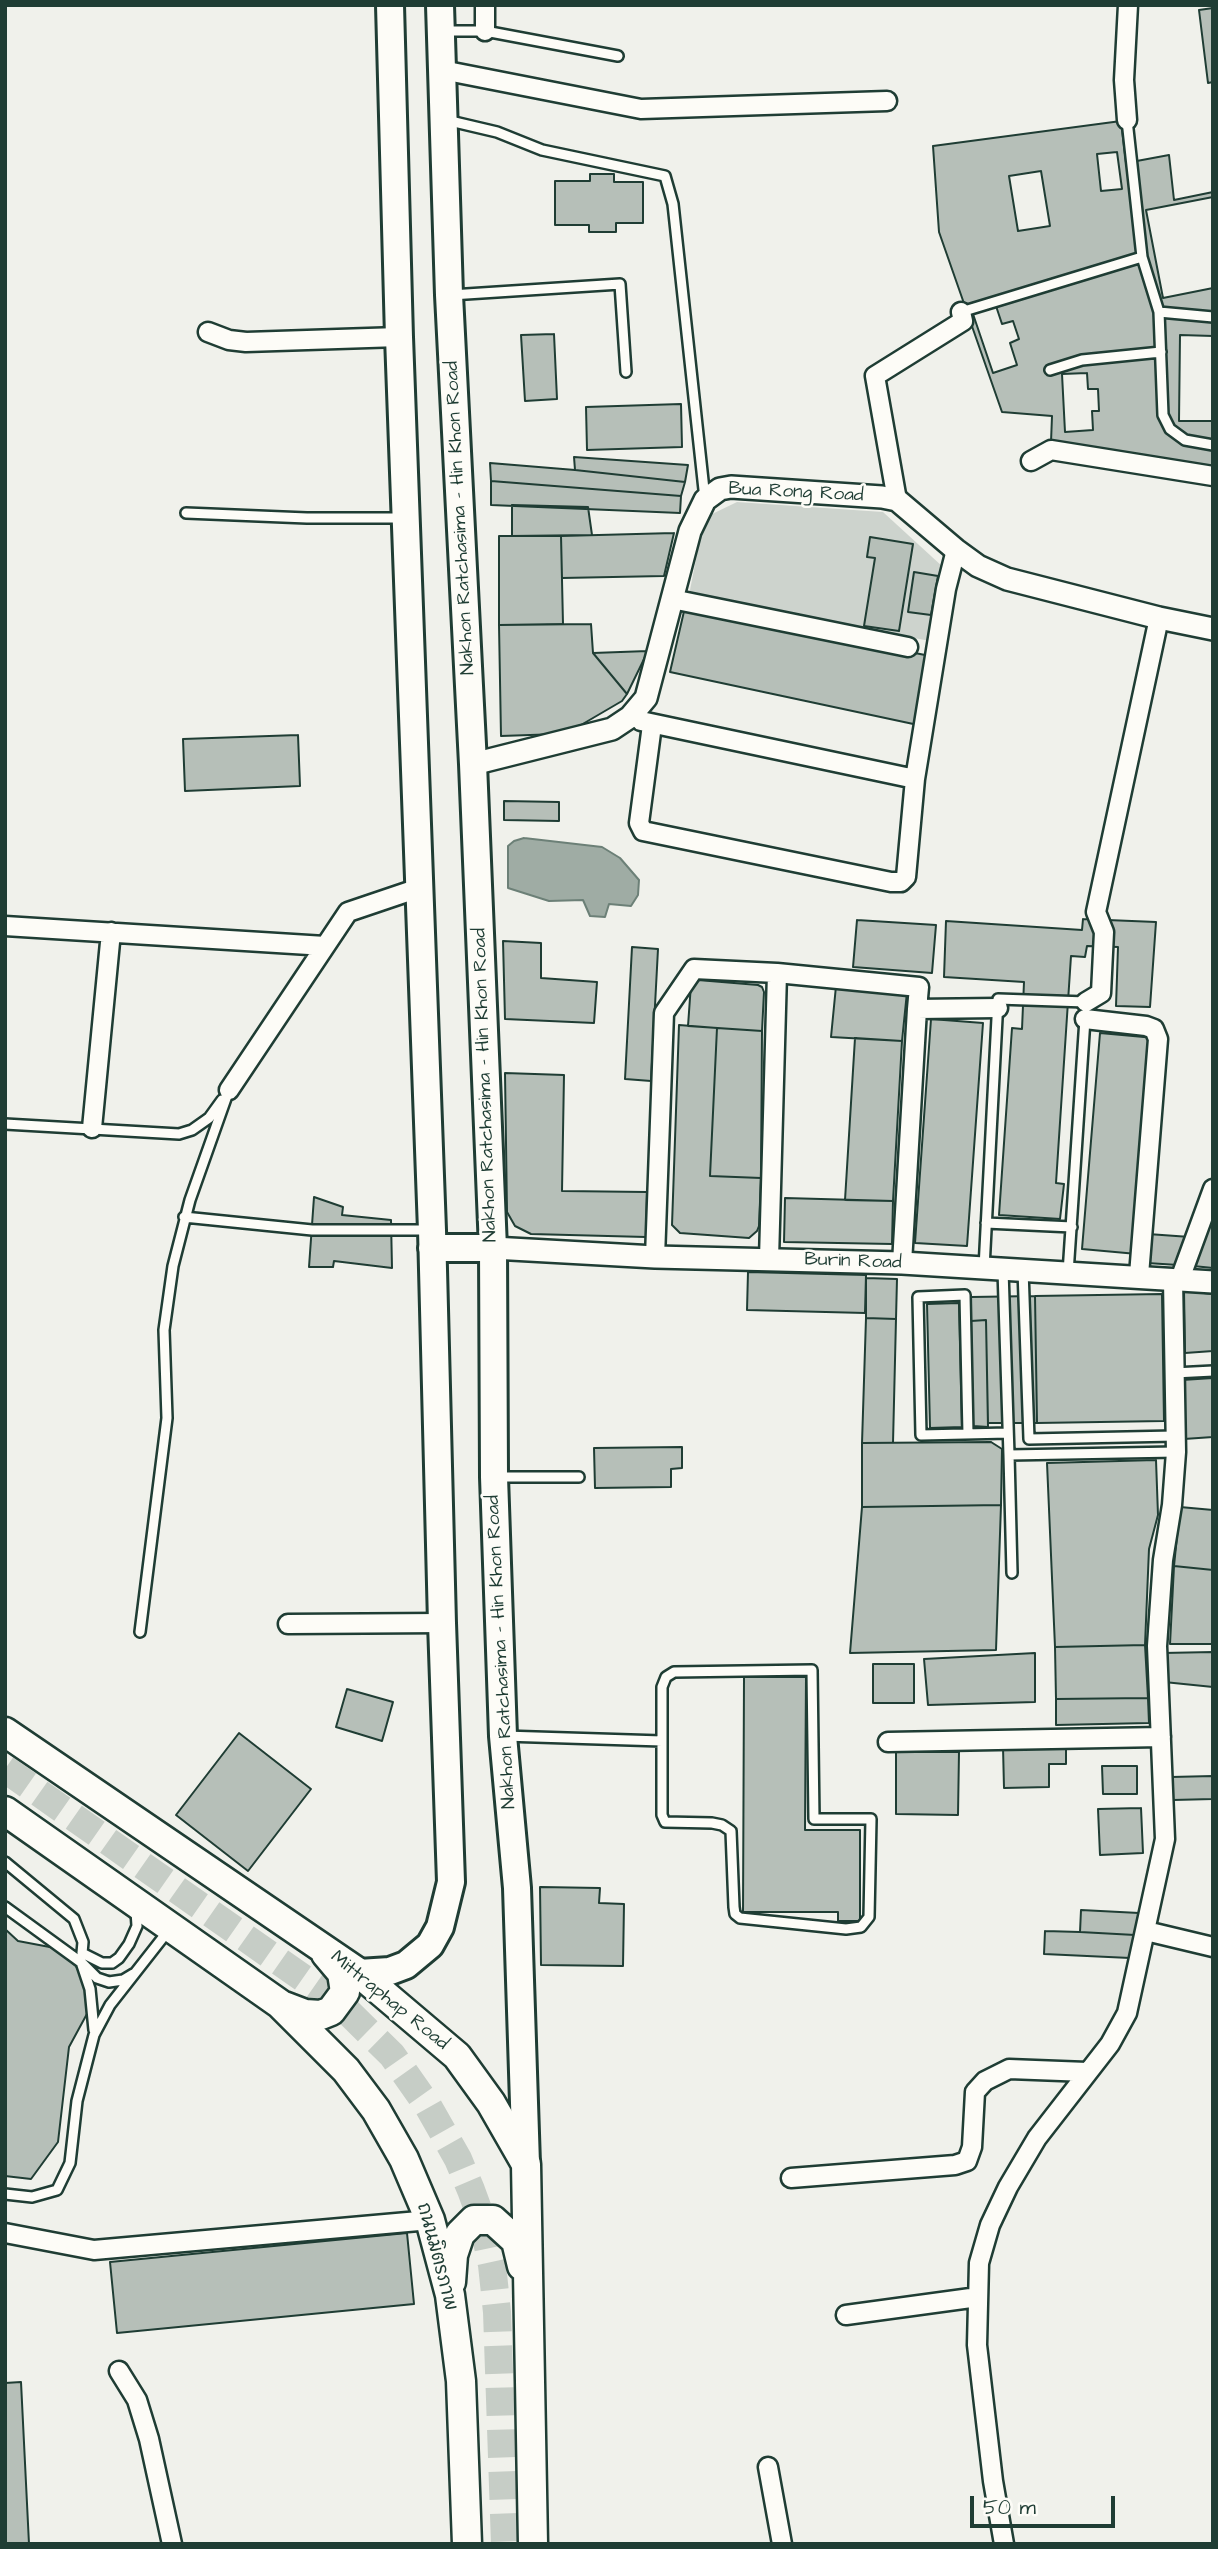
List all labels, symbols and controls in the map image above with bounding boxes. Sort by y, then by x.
street label: Nakhon Ratchasima - Hin Khon Road [441,360,481,676]
street label: Bua Rong Road [728,478,864,508]
street label: Nakhon Ratchasima - Hin Khon Road [469,928,503,1242]
street label: Burin Road [804,1249,902,1275]
street label: Nakhon Ratchasima - Hin Khon Road [482,1494,522,1810]
street label: Mittraphap Road [325,1946,453,2056]
street label: ถนนมิตรภาพ [411,2200,461,2314]
scale bar [973,2482,1118,2526]
text: 50 m [983,2493,1036,2522]

